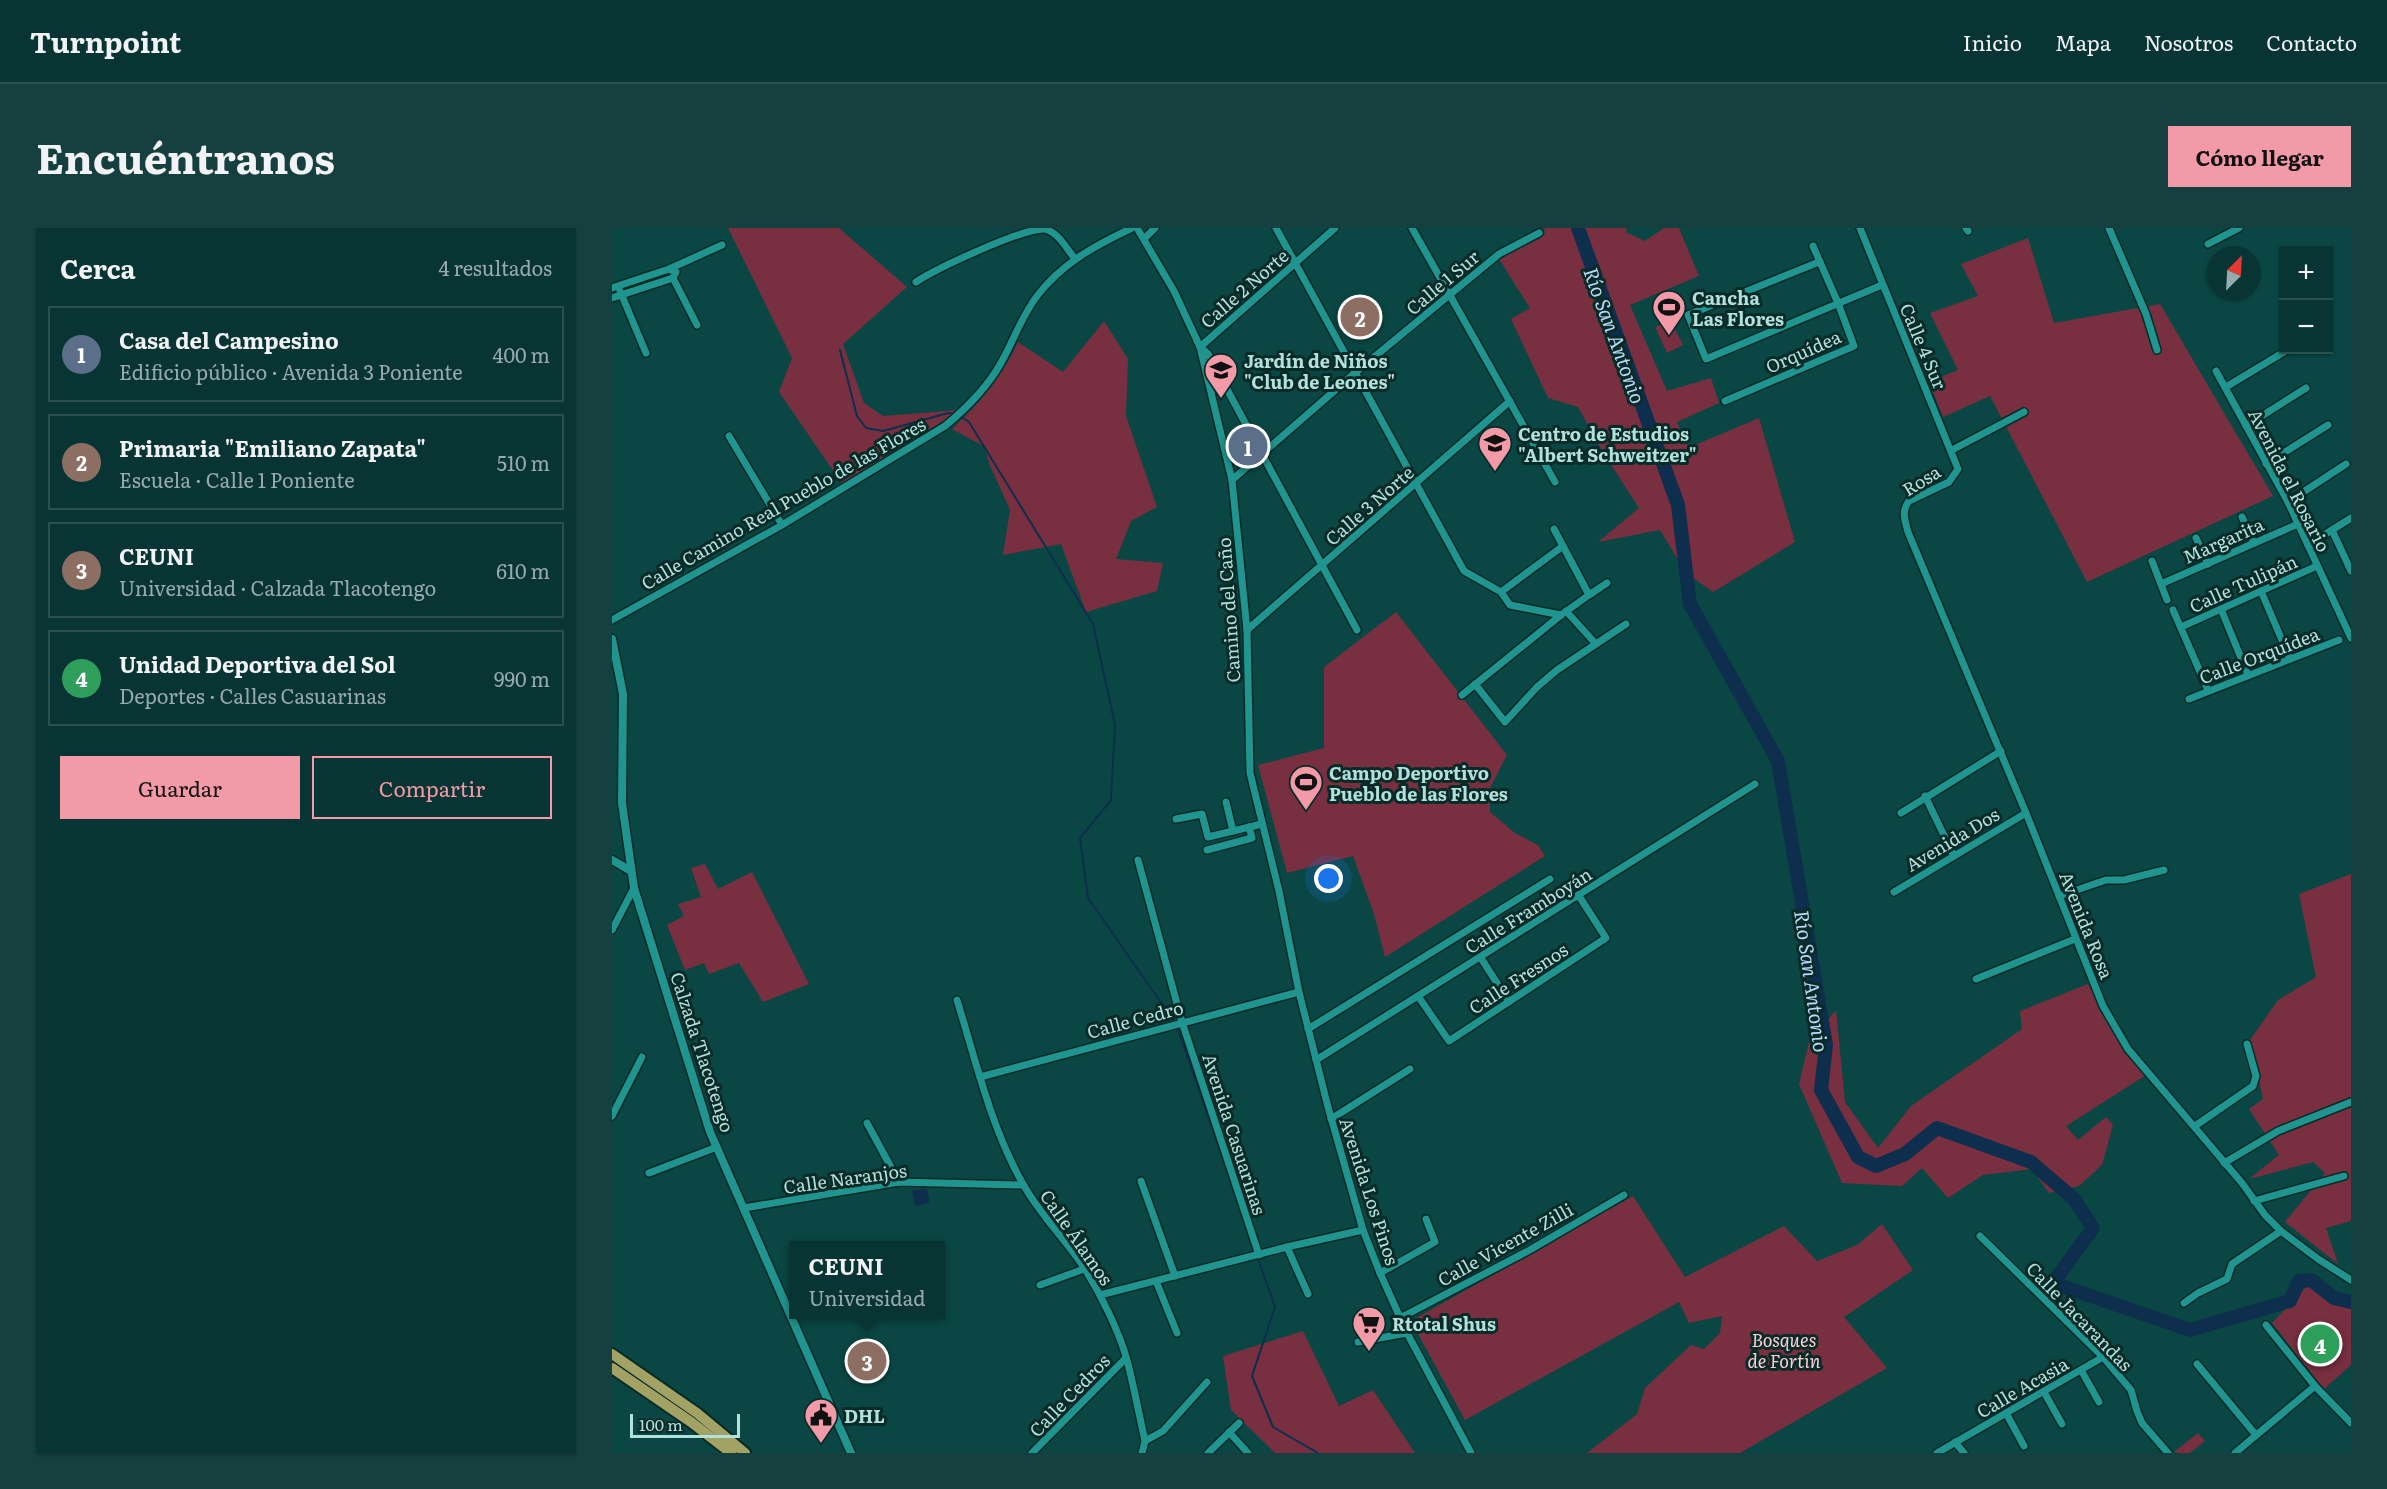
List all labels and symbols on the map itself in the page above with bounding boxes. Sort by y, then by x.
street label: Calle 2 Norte [1194,242,1294,334]
street label: Calle 1 Sur [1399,243,1485,321]
north arrow [2207,246,2261,300]
water label: Río San Antonio [1577,263,1655,407]
place label: Cancha Las Flores [1692,284,1784,332]
sports icon: Cancha Las Flores [1651,289,1687,336]
pin: 2 [1340,294,1380,340]
street label: Calle 4 Sur [1894,299,1954,394]
street label: Orquídea [1761,322,1845,380]
place label: Jardín de Niños "Club de Leones" [1244,347,1395,395]
school or university icon: Jardín de Niños "Club de Leones" [1203,352,1239,399]
street label: Avenida el Rosario [2242,404,2338,556]
street label: Calle Camino Real Pueblo de las Flores [636,410,930,596]
place label: Centro de Estudios "Albert Schweitzer" [1518,420,1697,468]
pin: 1 [1228,424,1268,468]
school or university icon: Centro de Estudios "Albert Schweitzer" [1477,425,1513,472]
street label: Rosa [1897,458,1946,502]
street label: Calle 3 Norte [1319,459,1419,551]
street label: Margarita [2178,510,2268,570]
street label: Camino del Caño [1209,537,1247,683]
street label: Calle Tulipán [2185,547,2301,619]
street label: Calle Orquídea [2195,620,2323,690]
place label: Campo Deportivo Pueblo de las Flores [1329,759,1508,807]
sports icon: Campo Deportivo Pueblo de las Flores [1288,764,1324,811]
street label: Avenida Dos [1900,800,2004,878]
street label: Calle Framboyán [1459,860,1597,960]
your location [1314,864,1343,893]
street label: Avenida Rosa [2053,867,2121,983]
water label: Río San Antonio [1788,908,1838,1054]
street label: Calle Fresnos [1463,936,1573,1020]
street label: Calzada Tlacotengo [664,968,742,1136]
street label: Calle Cedro [1084,993,1186,1045]
street label: Avenida Casuarinas [1196,1050,1274,1218]
street label: Avenida Los Pinos [1333,1114,1407,1268]
street label: Calle Naranjos [782,1156,908,1200]
street label: Calle Álamos [1034,1184,1120,1290]
street label: Calle Vicente Zilli [1432,1195,1578,1293]
street label: Calle Jacarandas [2021,1255,2139,1377]
supermarket icon: Rtotal Shus [1351,1305,1387,1352]
place label: Rtotal Shus [1392,1310,1496,1337]
pin: 4 [2300,1322,2340,1366]
park label: Bosques de Fortín [1748,1326,1821,1374]
pin: 3 [848,1338,886,1384]
street label: Calle Cedros [1022,1347,1116,1443]
street label: Calle Acasia [1971,1350,2073,1424]
public building icon: DHL [803,1397,839,1444]
place label: DHL [844,1402,885,1429]
scale bar [630,1411,740,1438]

